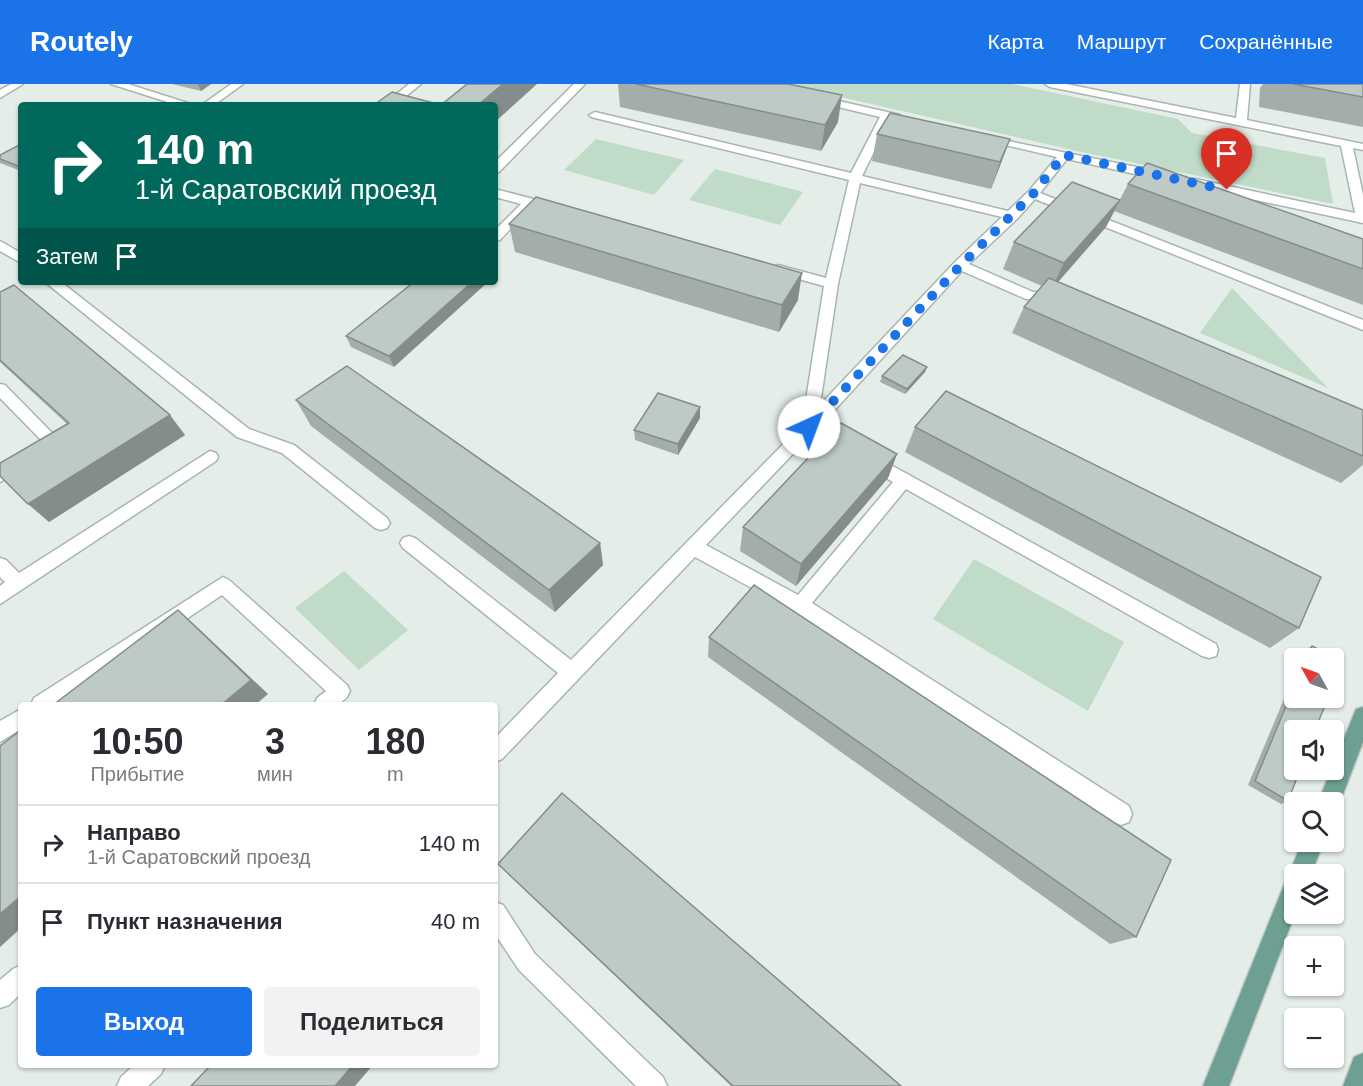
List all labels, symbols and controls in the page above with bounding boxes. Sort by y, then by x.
text: Routely [30,26,133,57]
text: Карта [988,30,1044,53]
text: Маршрут [1077,30,1166,53]
text: Сохранённые [1199,30,1333,53]
icon: right [36,126,114,204]
text: 140 m [135,126,254,173]
pin [1201,128,1252,190]
icon: arrive [1210,137,1243,170]
text: 1-й Саратовский проезд [135,175,437,205]
icon: arrive [110,240,143,273]
text: Затем [36,244,98,269]
position arrow [777,395,841,459]
north arrow [1284,648,1344,708]
map controls [1284,648,1344,1068]
button: sound [1284,720,1344,780]
text: 10:50 [91,721,184,762]
text: 3 [265,721,285,762]
text: 180 [365,721,425,762]
text: Прибытие [90,763,184,785]
text: мин [257,763,293,785]
text: m [387,763,404,785]
button: search [1284,792,1344,852]
text: Направо [87,820,181,845]
icon: right [36,828,69,861]
text: 140 m [419,831,480,856]
text: 1-й Саратовский проезд [87,846,310,868]
button: layers [1284,864,1344,924]
icon: arrive [36,906,69,939]
text: Пункт назначения [87,909,283,934]
text: 40 m [431,909,480,934]
button: + [1284,936,1344,996]
button: Выход [36,987,252,1056]
button: Поделиться [264,987,480,1056]
button: − [1284,1008,1344,1068]

